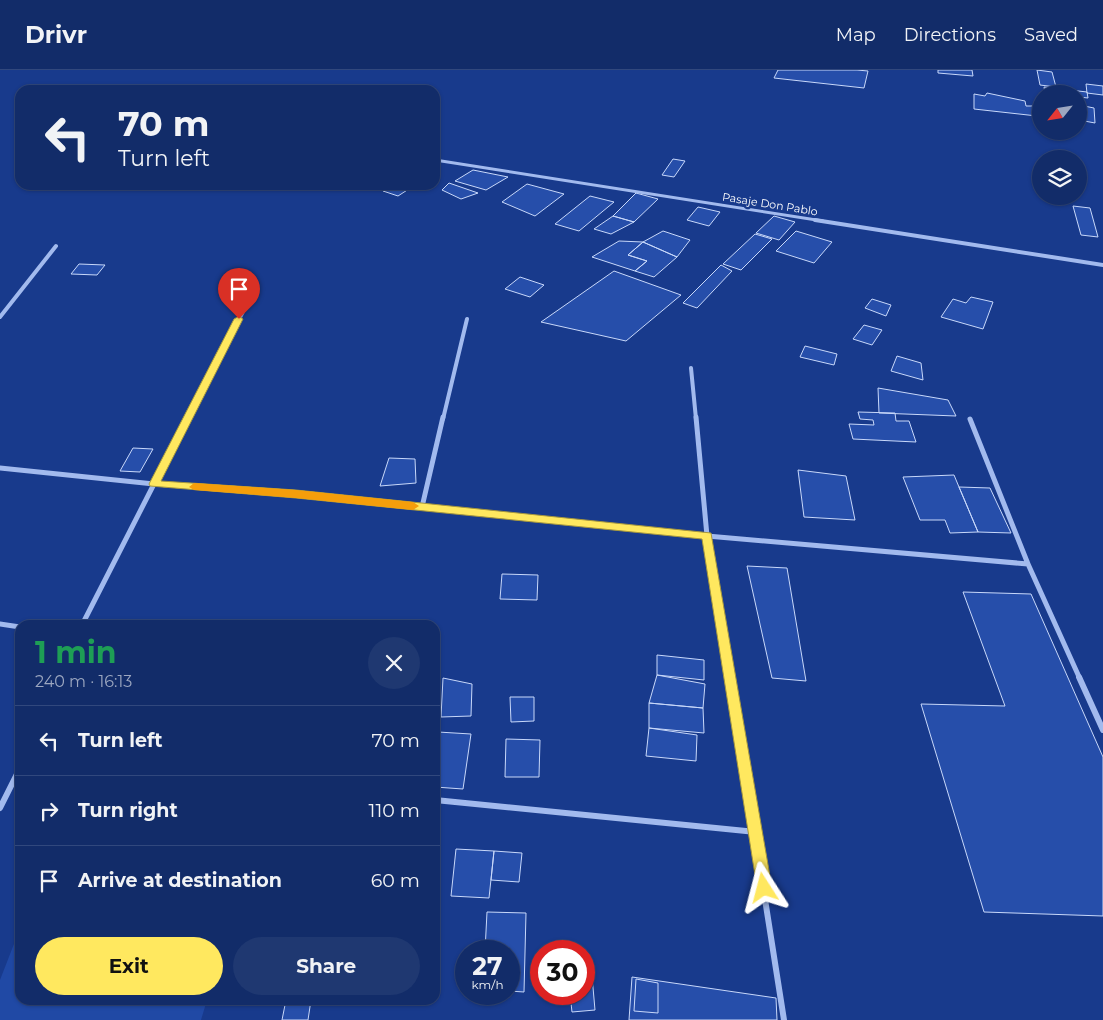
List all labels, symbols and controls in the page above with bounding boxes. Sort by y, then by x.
text: Drivr [25,20,87,49]
text: Map [836,24,876,46]
text: Directions [904,24,996,46]
text: Saved [1024,24,1078,46]
north arrow [1032,85,1088,140]
map controls [1032,85,1087,205]
text: 70 m [118,102,209,145]
icon: left [35,105,100,170]
text: Turn left [118,145,210,172]
button: layers [1032,150,1087,205]
street label: Pasaje Don Pablo [721,190,819,218]
pin [218,268,260,319]
icon: arrive [225,275,253,303]
text: 1 min [35,634,116,671]
button: close [368,637,420,689]
text: 240 m · 16:13 [35,672,132,691]
icon: left [35,727,63,755]
text: Turn left [78,729,163,752]
text: 70 m [371,729,420,752]
icon: right [35,797,63,825]
text: Turn right [78,799,178,822]
text: 110 m [369,799,420,822]
position arrow [737,861,789,913]
icon: arrive [35,867,63,895]
text: Arrive at destination [78,869,282,892]
text: 60 m [371,869,420,892]
button: Exit [35,937,223,995]
button: Share [233,937,420,995]
speed limit sign: 30 [530,940,595,1005]
text: 27 [472,951,503,981]
text: km/h [471,977,504,992]

